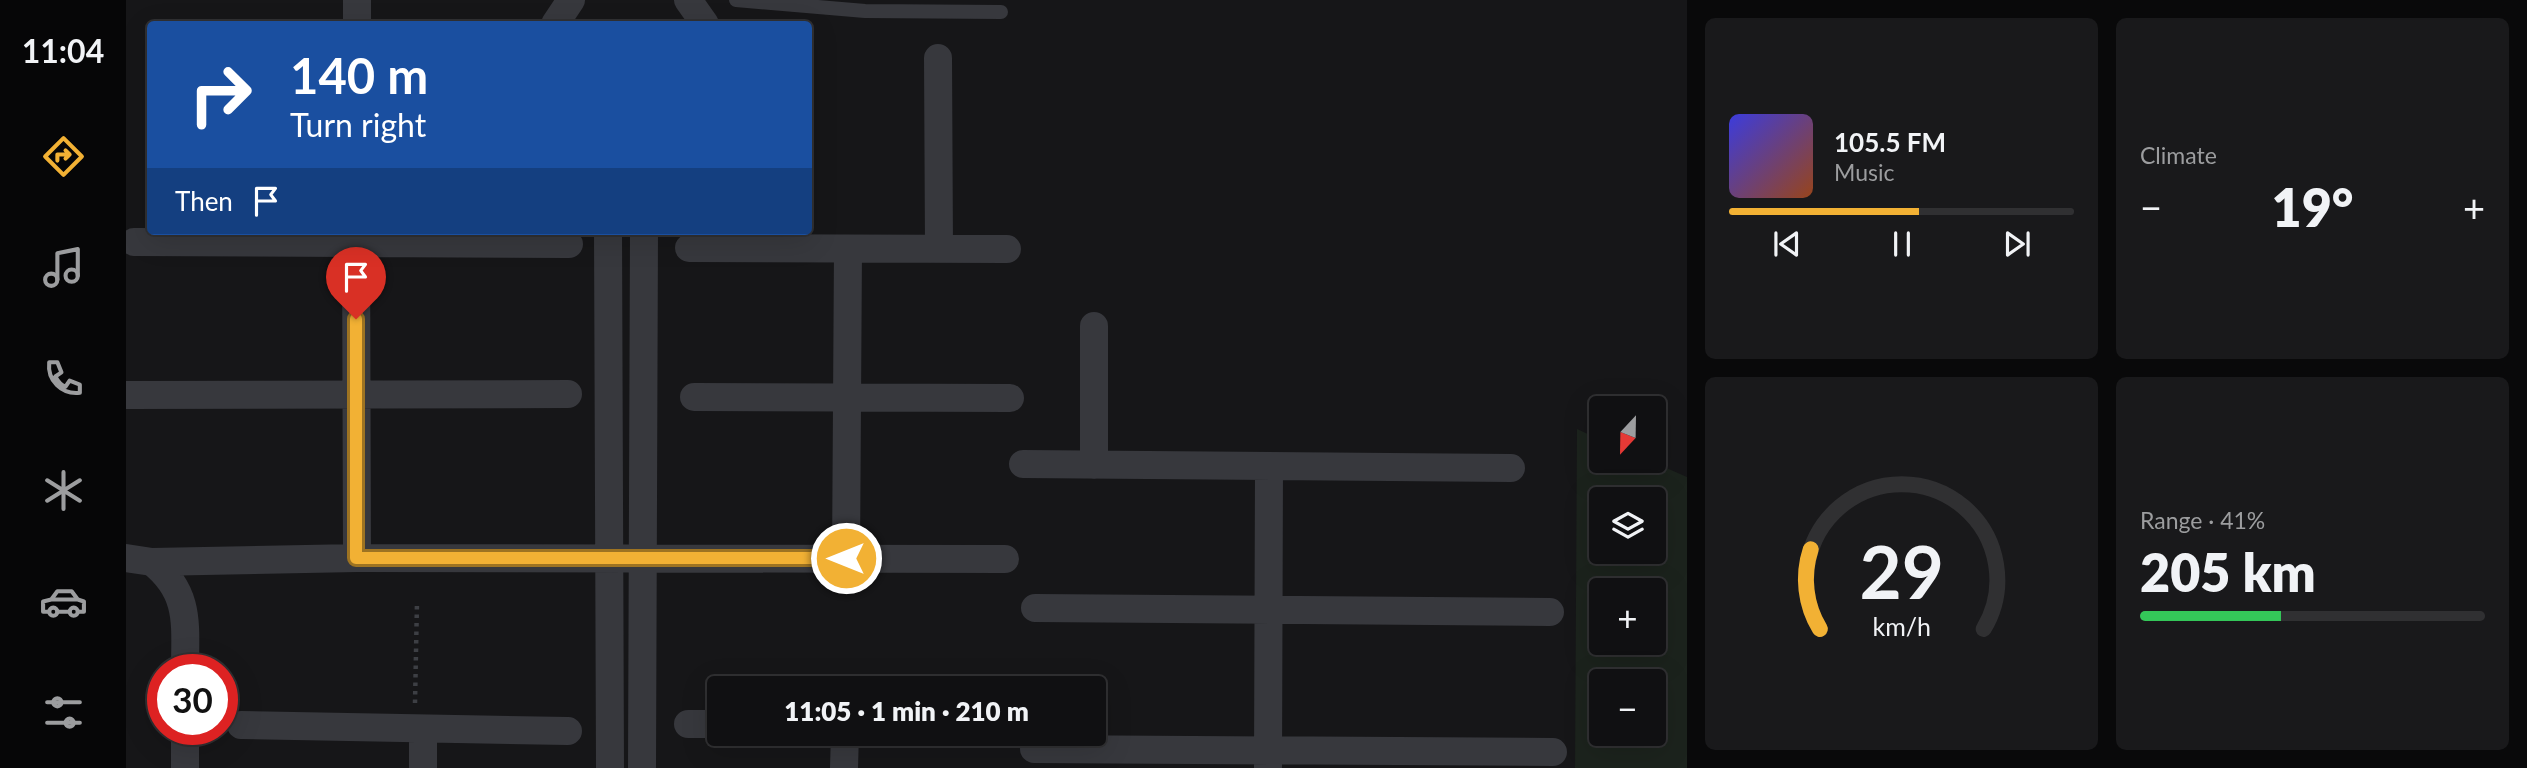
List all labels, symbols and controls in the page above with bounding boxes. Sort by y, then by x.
text: 11:04 [22,31,104,70]
text: 140 m [290,46,428,104]
icon: right [175,49,266,140]
text: Turn right [290,105,426,144]
text: 105.5 FM [1834,126,1946,158]
icon: directions [39,132,88,181]
text: Climate [2140,141,2217,169]
text: Music [1834,158,1894,186]
text: 19° [2272,176,2353,238]
icon: arrive [247,182,285,220]
text: − [2140,184,2162,230]
text: + [2463,184,2485,230]
text: Then [175,185,233,217]
icon: previous [1768,225,1806,263]
icon: pause [1883,225,1921,263]
icon: next [1998,225,2036,263]
icon: music [39,243,88,292]
pin [326,247,386,319]
icon: arrive [337,258,375,296]
icon: phone [39,354,88,403]
north arrow [1589,396,1666,472]
map controls [1589,396,1666,746]
icon: climate [39,466,88,515]
button: layers [1589,487,1666,564]
text: Range · 41% [2140,506,2265,534]
position arrow [809,521,883,595]
text: 29 [1859,528,1944,616]
text: 205 km [2140,541,2316,603]
icon: car [39,577,88,626]
button: + [1589,578,1666,655]
text: km/h [1872,611,1931,641]
speed limit sign: 30 [147,654,238,745]
button: − [1589,669,1666,746]
icon: filters [39,688,88,737]
text: 11:05 · 1 min · 210 m [784,695,1029,727]

